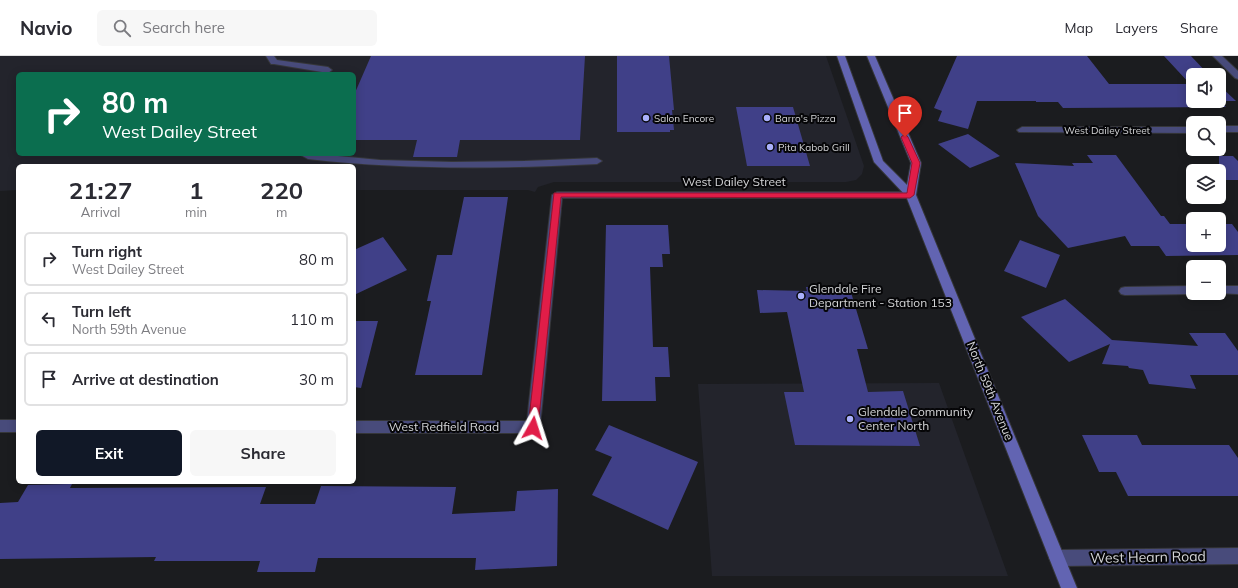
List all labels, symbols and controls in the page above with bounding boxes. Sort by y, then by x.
search box [97,10,377,46]
text: Navio [20,16,73,40]
icon: search [111,17,133,39]
text: Search here [143,18,225,37]
text: Map [1064,19,1093,37]
text: Layers [1115,19,1158,37]
text: Share [1180,19,1218,37]
map controls [1186,68,1226,300]
button: sound [1186,68,1226,108]
text: 80 m [102,85,168,120]
icon: right [36,88,88,140]
pin [888,96,922,137]
icon: arrive [894,102,916,124]
place label: Salon Encore [654,112,714,125]
place label: Barro's Pizza [775,112,836,125]
marker: Salon Encore [641,113,651,123]
marker: Barro's Pizza [762,113,772,123]
button: search [1186,116,1226,156]
text: West Dailey Street [102,120,257,143]
street label: West Dailey Street [1064,124,1151,137]
place label: Pita Kabob Grill [778,141,850,154]
marker: Pita Kabob Grill [765,142,775,152]
button: layers [1186,164,1226,204]
street label: West Dailey Street [682,174,786,189]
text: 21:27 [69,175,132,205]
text: 1 [189,175,203,205]
text: 220 [260,175,303,205]
text: Arrival [81,204,120,220]
text: min [185,204,207,220]
text: m [276,204,287,220]
button: + [1186,212,1226,252]
text: Turn right [72,242,142,261]
icon: right [38,248,60,270]
text: 80 m [299,250,334,269]
button: − [1186,260,1226,300]
text: West Dailey Street [72,261,184,277]
place label: Glendale Fire Department - Station 153 [809,281,952,310]
marker: Glendale Fire Department - Station 153 [796,291,806,301]
text: Turn left [72,302,131,321]
icon: left [38,308,60,330]
text: 110 m [290,310,334,329]
text: North 59th Avenue [72,321,186,337]
street label: North 59th Avenue [964,339,1017,442]
icon: arrive [38,368,60,390]
text: Arrive at destination [72,370,219,389]
text: 30 m [299,370,334,389]
place label: Glendale Community Center North [858,404,974,433]
position arrow [512,407,554,449]
marker: Glendale Community Center North [845,414,855,424]
street label: West Redfield Road [389,419,499,434]
button: Exit [36,430,182,476]
button: Share [190,430,336,476]
street label: West Hearn Road [1090,547,1206,567]

